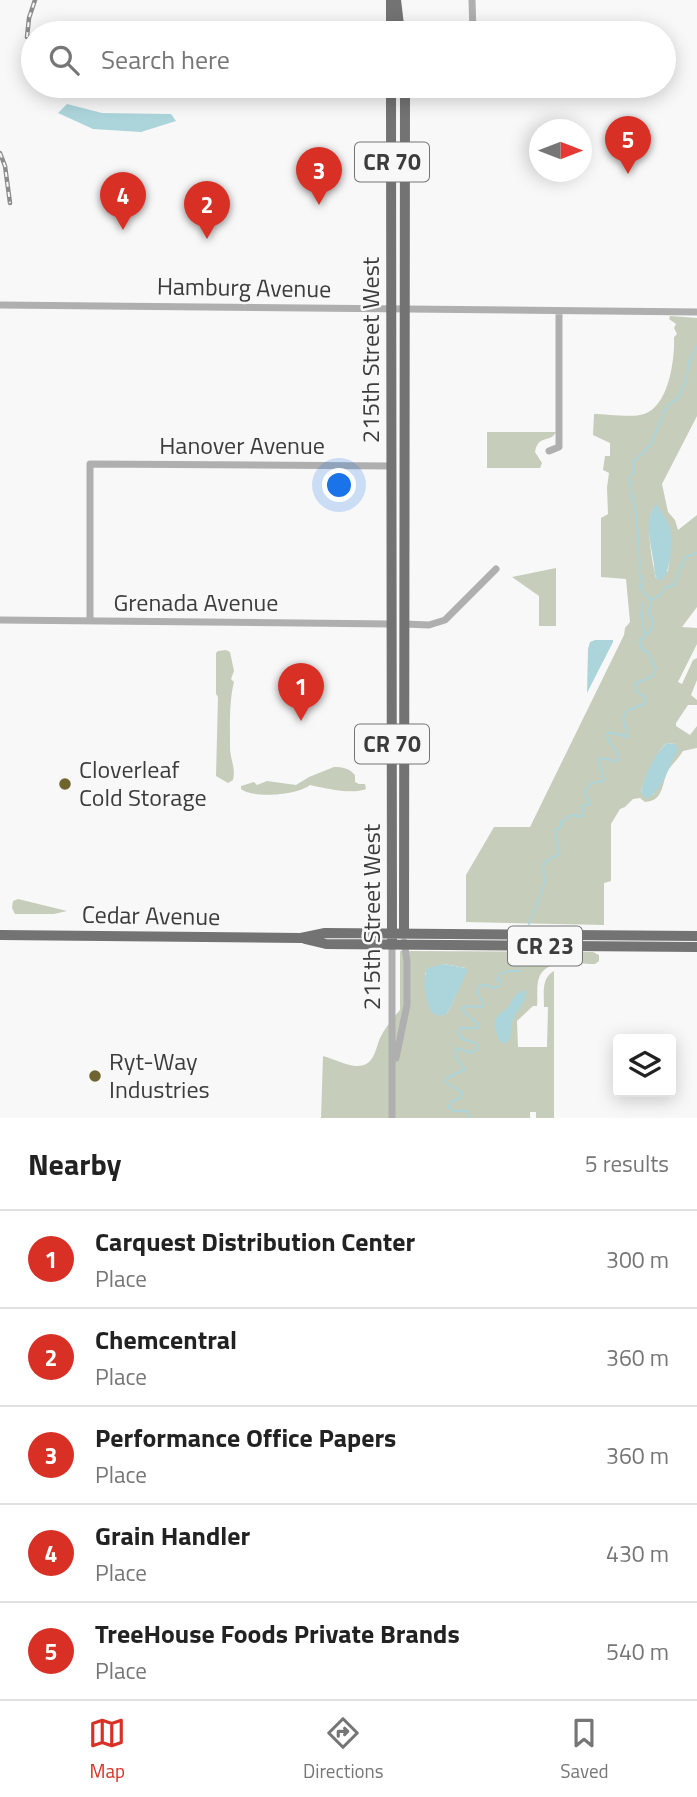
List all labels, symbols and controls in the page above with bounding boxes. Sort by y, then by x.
search box [21,21,676,98]
text: Search here [101,40,230,79]
icon: search [45,41,83,79]
pin: 5 [605,116,651,174]
north arrow [529,119,592,182]
road number: CR 70 [355,142,429,182]
pin: 3 [296,147,342,205]
pin: 4 [100,172,146,230]
pin: 2 [184,181,230,239]
street label: 215th Street West [352,256,388,443]
street label: Hamburg Avenue [156,267,332,307]
street label: Hanover Avenue [159,427,325,463]
your location [322,468,356,502]
street label: Grenada Avenue [114,584,278,620]
pin: 1 [278,663,324,721]
road number: CR 70 [355,724,429,764]
place label: Cloverleaf Cold Storage [79,751,207,815]
marker: Cloverleaf Cold Storage [57,776,73,792]
street label: 215th Street West [353,823,389,1010]
street label: Cedar Avenue [82,896,220,934]
road number: CR 23 [508,926,582,965]
map controls [613,1034,676,1097]
button: layers [613,1034,676,1097]
place label: Ryt-Way Industries [109,1043,210,1107]
marker: Ryt-Way Industries [87,1068,103,1084]
text: Nearby [28,1141,121,1187]
text: 5 results [585,1146,669,1181]
text: Carquest Distribution Center [95,1222,415,1261]
text: 1 [45,1242,57,1277]
text: 300 m [606,1242,669,1277]
text: Place [95,1261,147,1296]
text: Chemcentral [95,1320,237,1359]
text: 2 [45,1340,57,1375]
text: 360 m [606,1340,669,1375]
text: Place [95,1359,147,1394]
text: Performance Office Papers [95,1418,396,1457]
text: 3 [45,1438,57,1473]
text: 360 m [606,1438,669,1473]
text: Place [95,1457,147,1492]
text: Grain Handler [95,1516,250,1555]
text: 4 [45,1536,57,1571]
text: 430 m [606,1536,669,1571]
text: Place [95,1555,147,1590]
text: TreeHouse Foods Private Brands [95,1614,460,1653]
text: 5 [45,1634,57,1669]
text: 540 m [606,1634,669,1669]
text: Place [95,1653,147,1688]
tab: Map [88,1714,126,1785]
tab: Directions [303,1714,384,1785]
tab: Saved [560,1714,609,1785]

